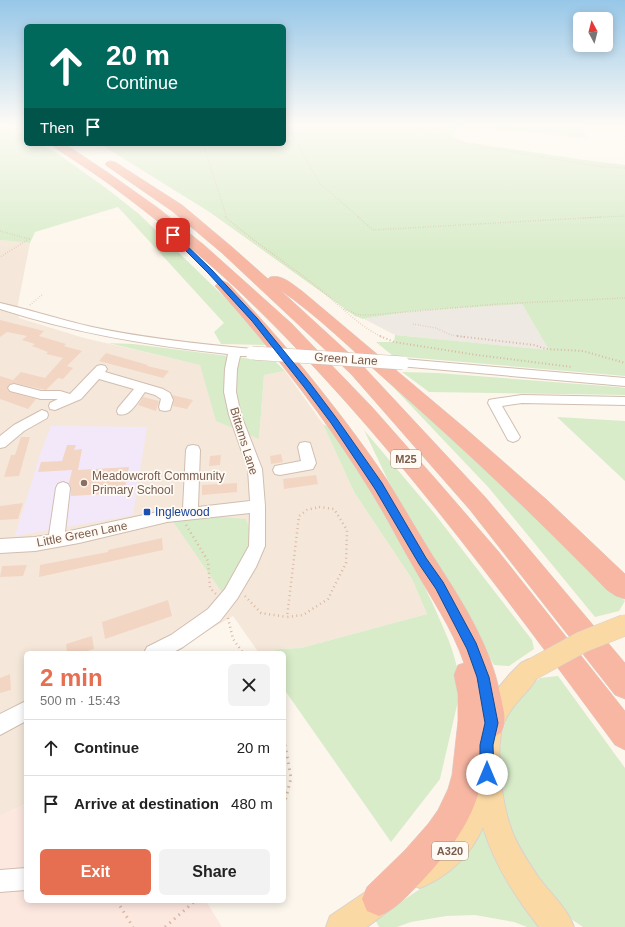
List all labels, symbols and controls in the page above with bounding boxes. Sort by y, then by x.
north arrow [573,12,613,52]
map controls [573,12,613,52]
icon: ahead [40,40,92,92]
text: 20 m [106,40,170,71]
text: Continue [106,73,178,93]
icon: arrive [82,116,104,138]
text: Then [40,119,74,136]
pin [156,218,190,252]
icon: arrive [162,224,184,246]
street label: Green Lane [314,350,378,368]
street label: Bittams Lane [227,405,261,477]
road number: M25 [391,450,421,468]
place label: Meadowcroft Community Primary School [92,469,225,497]
marker: Meadowcroft Community Primary School [79,478,89,488]
place label: Inglewood [155,505,210,519]
marker: Inglewood [142,507,152,517]
street label: Little Green Lane [35,518,129,550]
text: 2 min [40,664,103,691]
button: close [228,664,270,706]
text: 500 m · 15:43 [40,693,120,708]
icon: ahead [40,737,62,759]
text: Continue [74,739,139,756]
text: 20 m [237,739,270,756]
position arrow [466,753,508,795]
icon: arrive [40,793,62,815]
text: Arrive at destination [74,795,219,812]
text: 480 m [231,795,273,812]
road number: A320 [432,842,468,860]
button: Exit [40,849,151,895]
button: Share [159,849,270,895]

